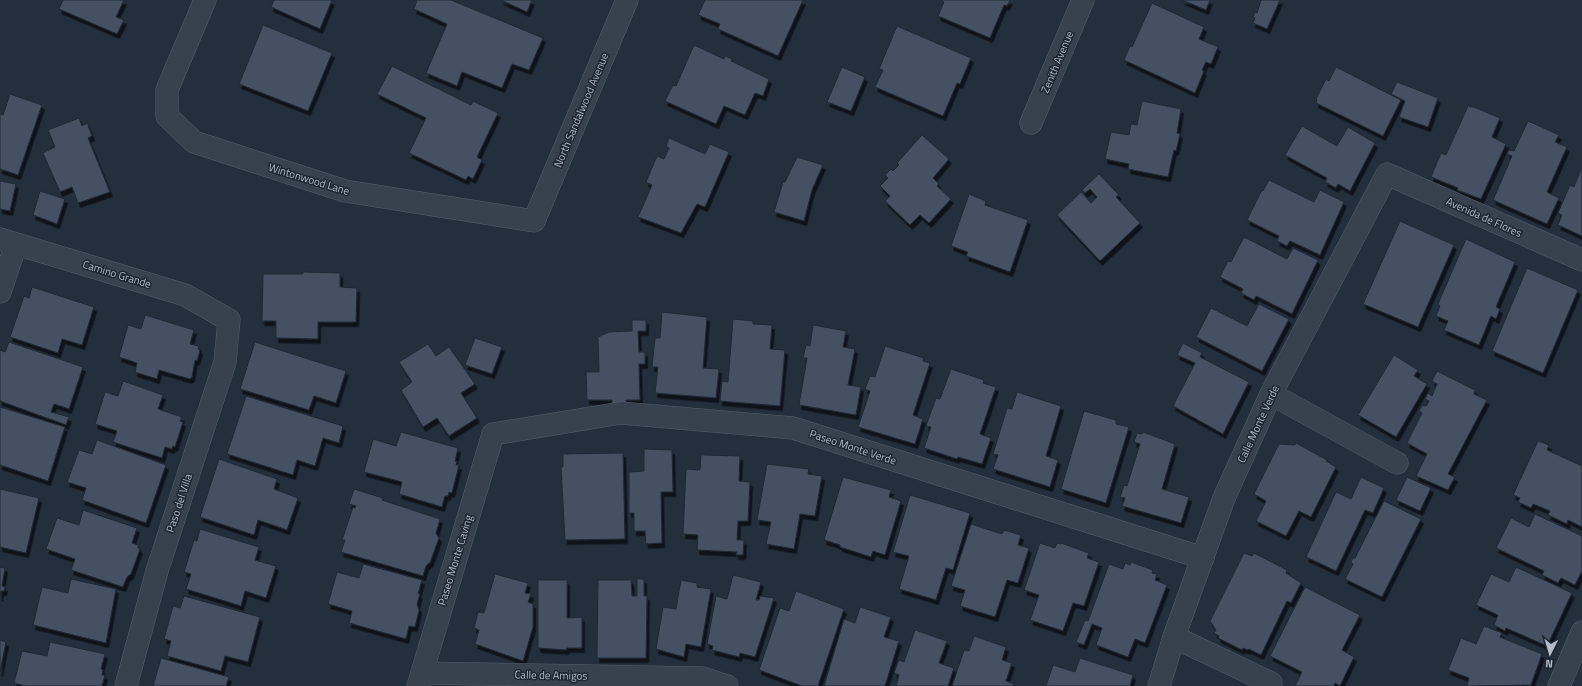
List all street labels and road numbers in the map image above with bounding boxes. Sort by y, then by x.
street label: Zenith Avenue [1037,28,1077,96]
street label: North Sandalwood Avenue [550,50,613,170]
street label: Wintonwood Lane [267,159,352,199]
street label: Avenida de Flores [1444,193,1524,241]
street label: Camino Grande [81,256,154,292]
street label: Calle Monte Verde [1233,382,1283,465]
street label: Paseo Monte Verde [808,425,899,469]
street label: Paso del Villa [162,471,196,535]
street label: Paseo Monte Caving [434,512,477,607]
street label: Calle de Amigos [514,666,588,684]

